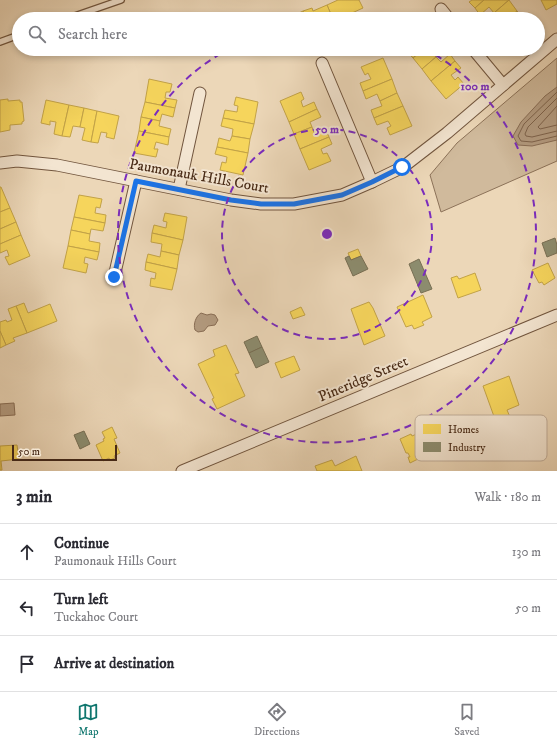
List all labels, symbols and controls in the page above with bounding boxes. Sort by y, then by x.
search box [12,12,545,56]
icon: search [26,23,48,45]
text: Search here [58,25,127,44]
text: 100 m [461,79,489,94]
text: 50 m [314,122,339,137]
street label: Paumonauk Hills Court [128,154,271,198]
route start [393,158,411,176]
centre of rings [320,227,334,241]
route end [105,268,123,286]
street label: Pineridge Street [315,351,411,406]
legend [415,415,547,461]
text: Homes [448,423,479,437]
text: Industry [448,441,486,455]
scale bar [12,443,117,462]
text: 50 m [18,445,40,459]
text: 3 min [16,486,52,508]
text: Walk · 180 m [474,489,541,505]
text: Continue [54,534,109,553]
icon: ahead [16,541,38,563]
text: 130 m [512,544,541,560]
text: Paumonauk Hills Court [54,553,177,569]
text: Turn left [54,590,108,609]
icon: left [16,597,38,619]
text: 50 m [515,600,541,616]
text: Tuckahoe Court [54,609,138,625]
icon: arrive [16,653,38,675]
text: Arrive at destination [54,654,174,673]
tab: Map [77,701,99,739]
tab: Directions [254,701,300,739]
tab: Saved [454,701,480,739]

